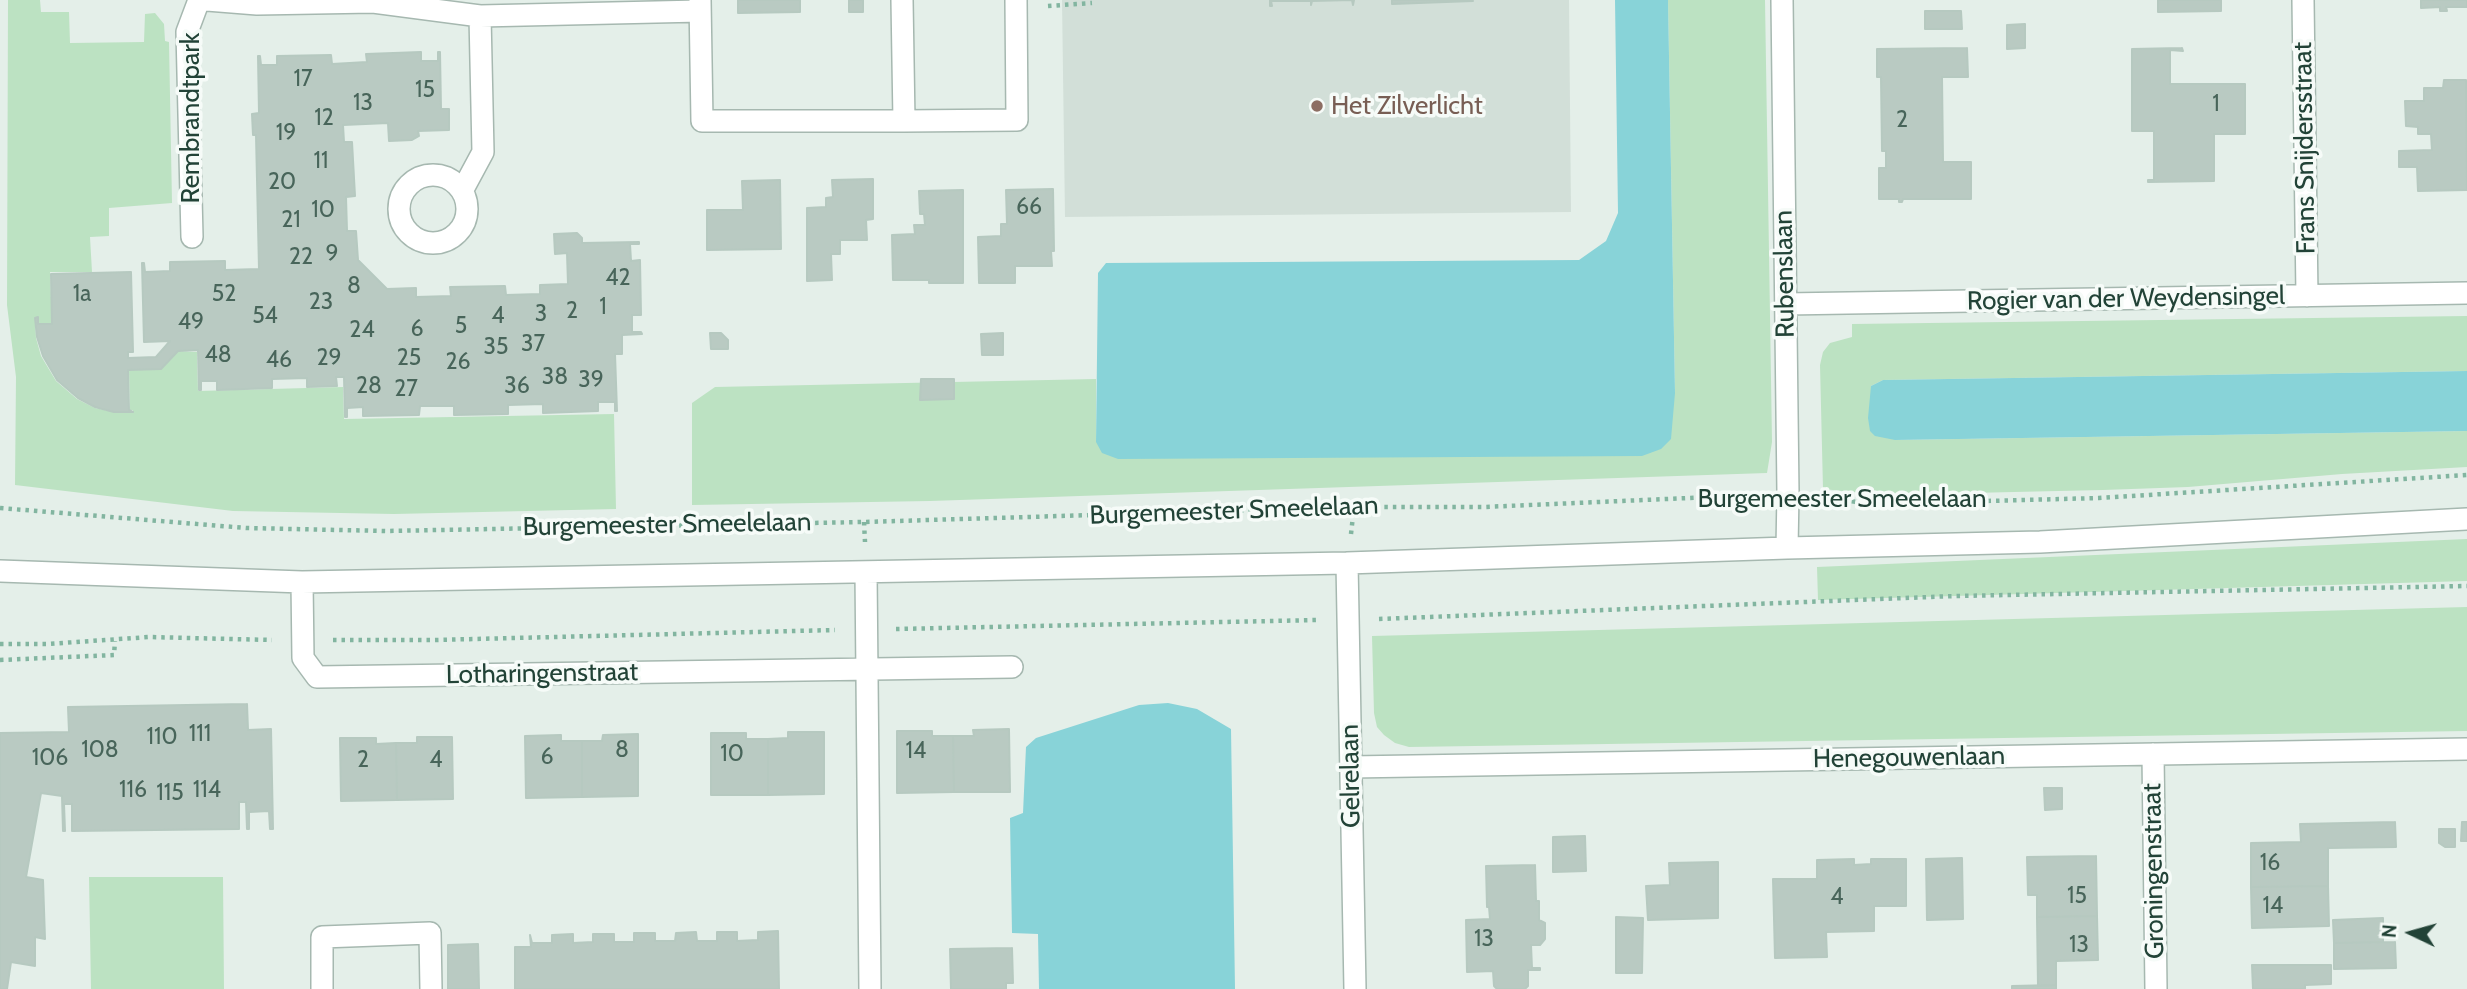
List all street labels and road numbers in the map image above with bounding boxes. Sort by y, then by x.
street label: Rembrandtpark [175,33,207,203]
street label: Frans Snijdersstraat [2288,42,2322,254]
street label: Rubenslaan [1768,210,1802,338]
street label: Rogier van der Weydensingel [1967,281,2285,317]
street label: Burgemeester Smeelelaan [1698,483,1986,515]
street label: Burgemeester Smeelelaan [1089,490,1379,532]
street label: Burgemeester Smeelelaan [522,507,812,543]
street label: Lotharingenstraat [446,657,638,691]
street label: Gelrelaan [1334,724,1368,828]
street label: Henegouwenlaan [1813,741,2005,775]
street label: Groningenstraat [2137,783,2171,959]

